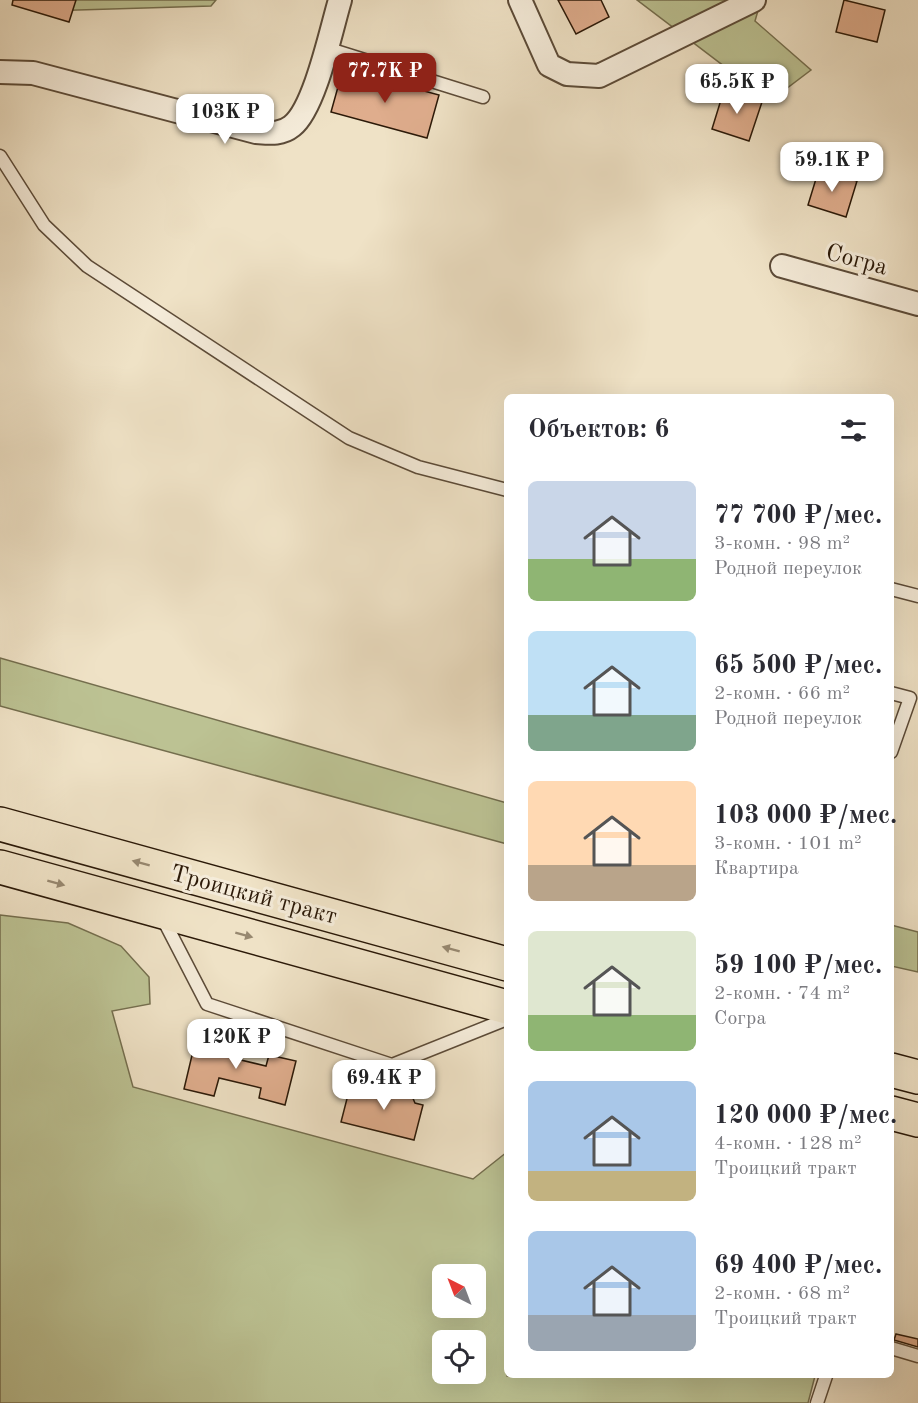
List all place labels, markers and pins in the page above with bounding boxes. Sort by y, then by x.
pin: 77.7K ₽ [330,53,440,104]
pin: 65.5K ₽ [682,64,792,115]
pin: 103K ₽ [176,94,274,145]
pin: 59.1K ₽ [777,142,887,193]
pin: 120K ₽ [187,1019,285,1070]
pin: 69.4K ₽ [329,1060,439,1111]

